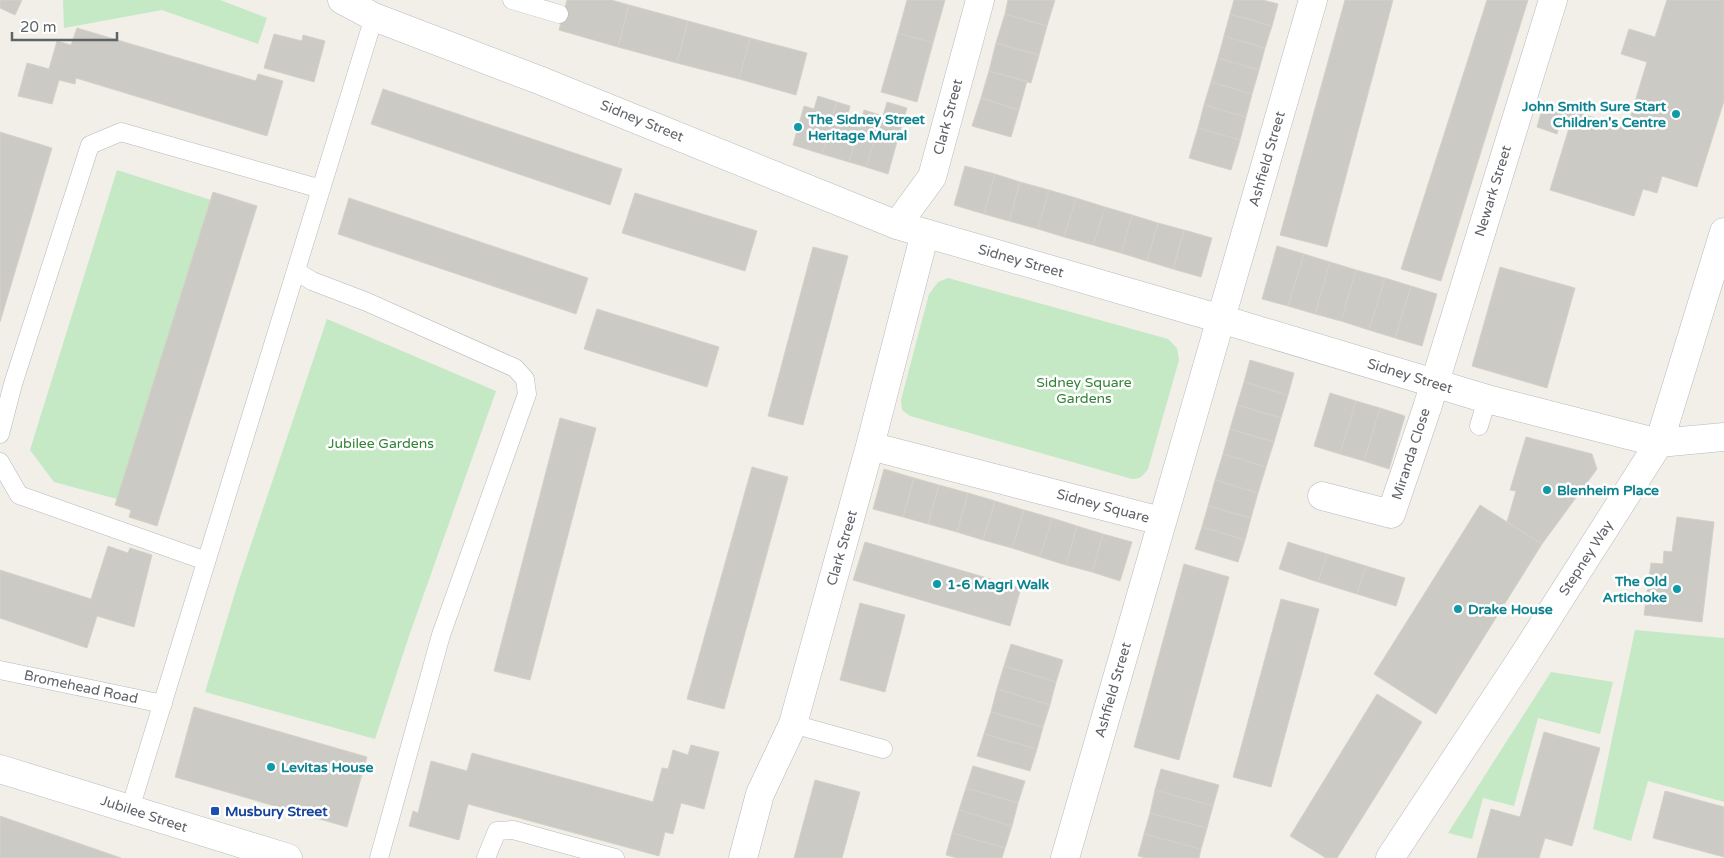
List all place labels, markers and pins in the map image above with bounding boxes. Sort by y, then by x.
place label: John Smith Sure Start Children's Centre [1521,98,1667,131]
marker: John Smith Sure Start Children's Centre [1670,108,1682,120]
place label: The Sidney Street Heritage Mural [807,111,926,144]
marker: The Sidney Street Heritage Mural [792,121,804,133]
place label: Blenheim Place [1557,482,1659,499]
marker: Blenheim Place [1541,484,1553,496]
place label: The Old Artichoke [1603,573,1667,606]
place label: 1-6 Magri Walk [947,576,1050,593]
marker: 1-6 Magri Walk [931,578,943,590]
marker: The Old Artichoke [1671,583,1683,595]
place label: Drake House [1468,601,1553,618]
marker: Drake House [1452,603,1464,615]
place label: Levitas House [281,759,374,776]
marker: Levitas House [265,761,277,773]
place label: Musbury Street [225,803,328,820]
marker: Musbury Street [209,805,221,817]

